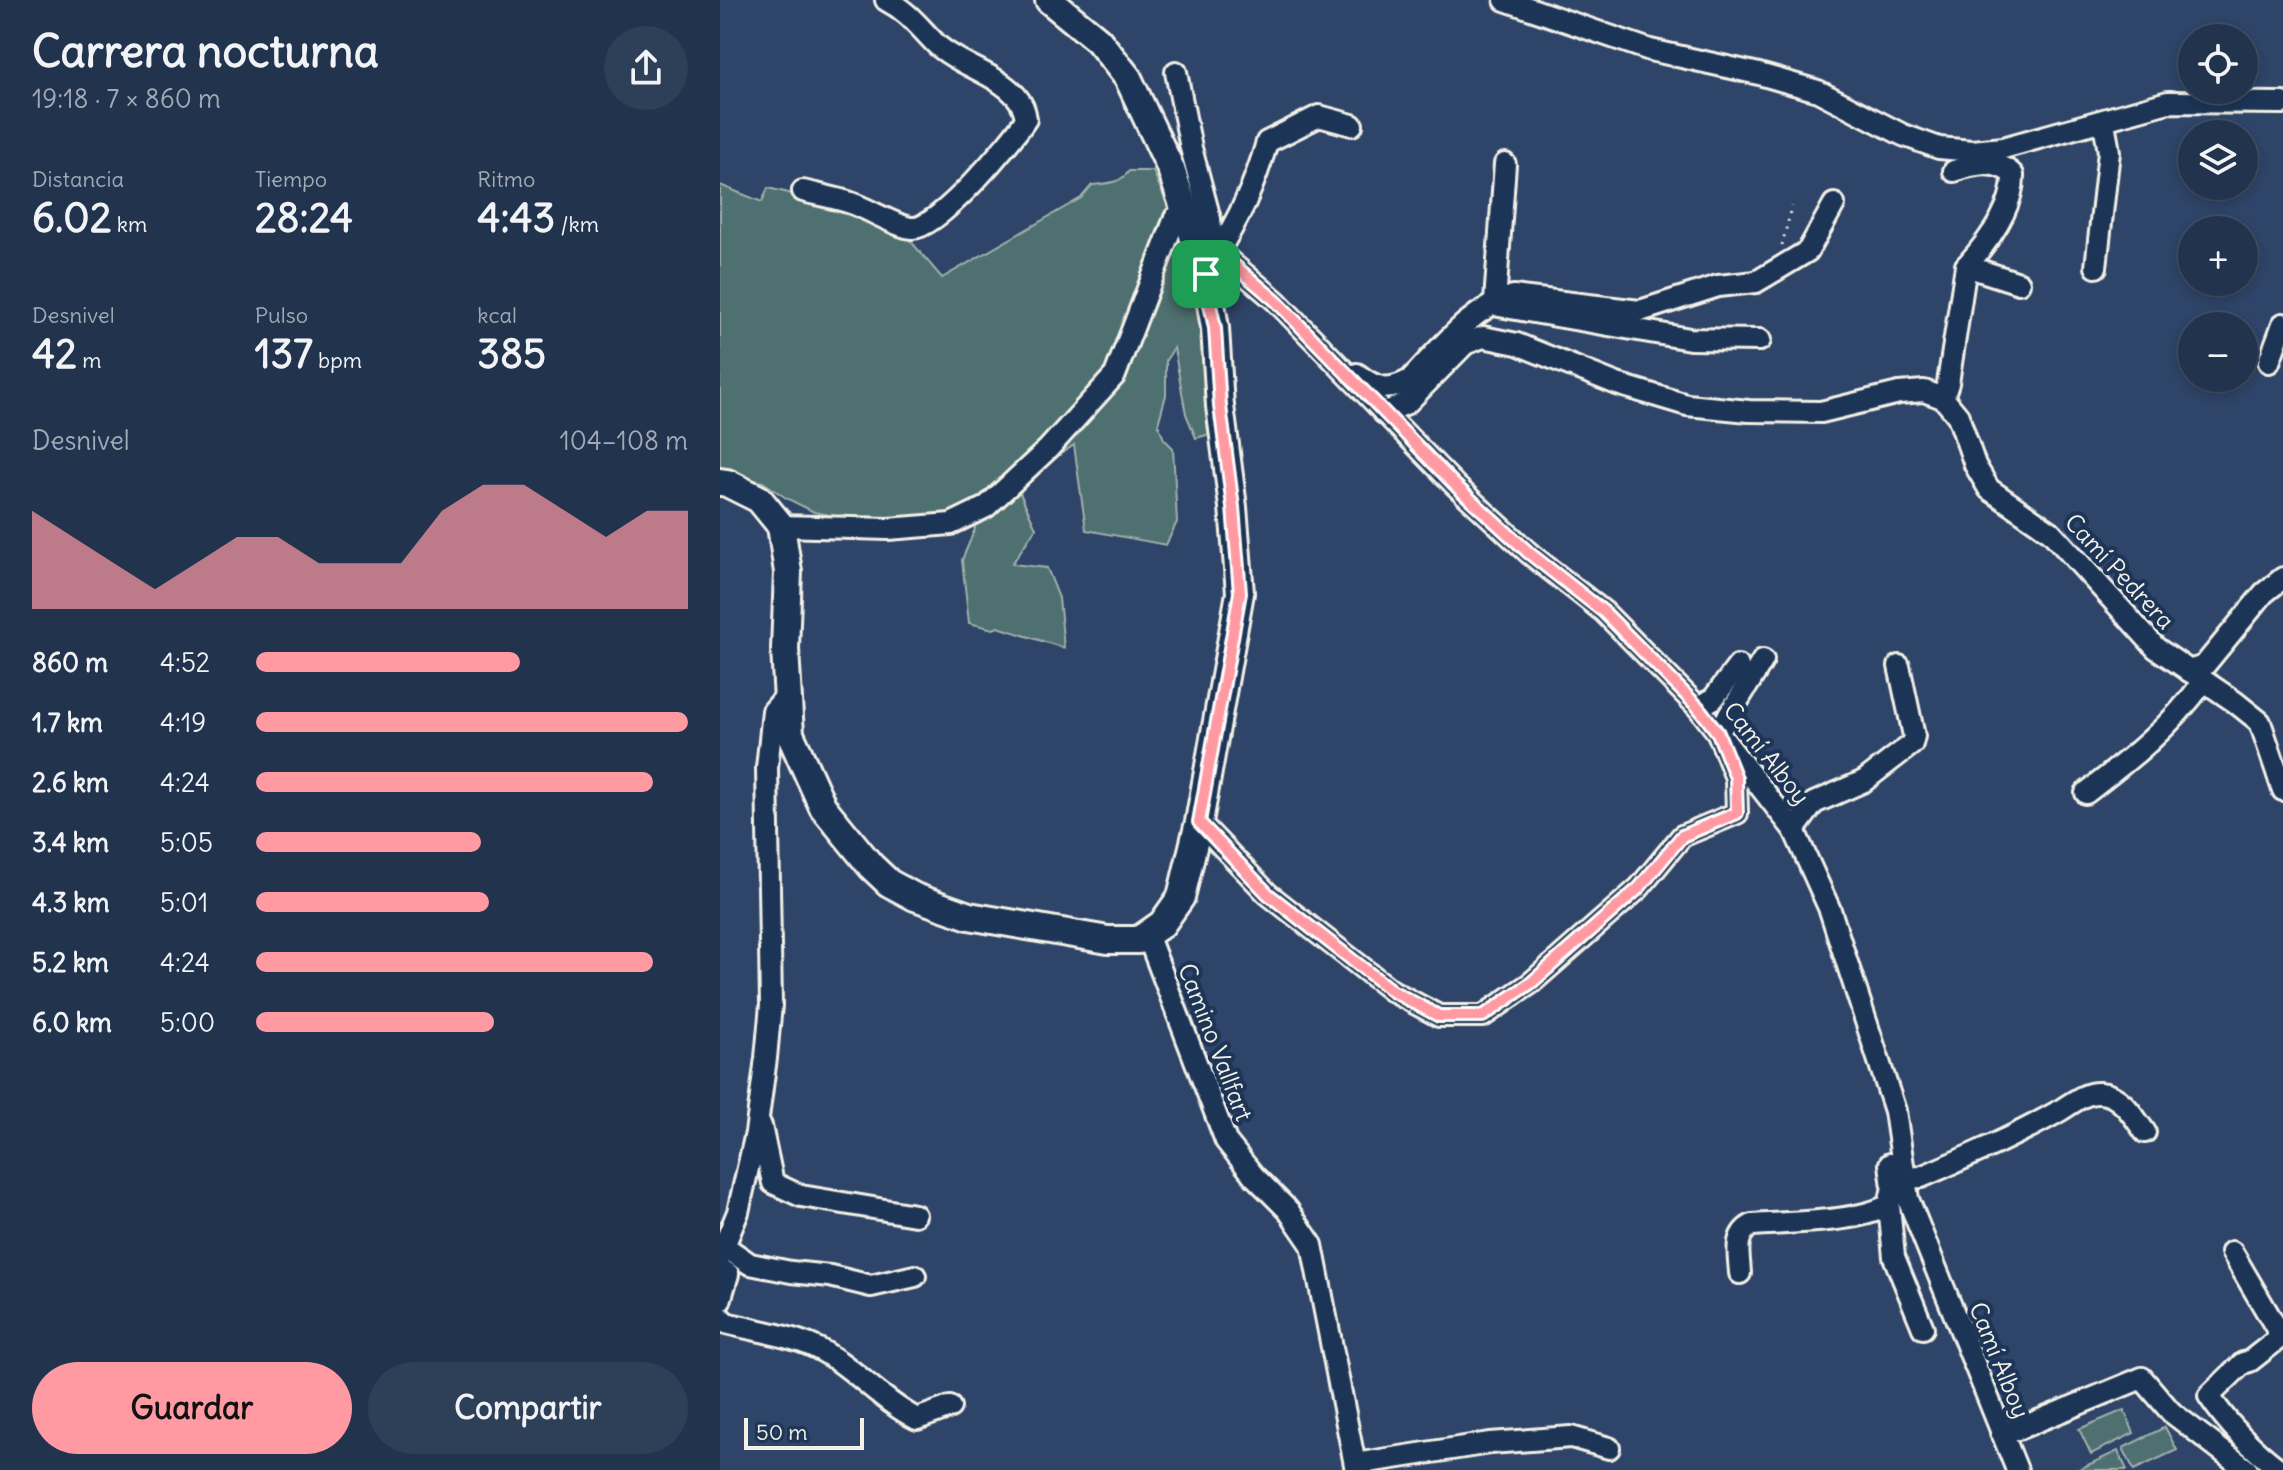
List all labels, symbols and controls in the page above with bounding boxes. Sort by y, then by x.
text: Carrera nocturna [32,24,379,79]
map controls [2178,24,2258,392]
button: locate [2178,24,2258,104]
button: share [604,26,688,110]
text: 19:18 · 7 × 860 m [32,82,221,115]
button: layers [2178,120,2258,200]
text: Distancia [32,165,124,193]
text: Tiempo [255,165,327,193]
text: Ritmo [477,165,535,193]
text: 6.02 [32,193,112,243]
text: 28:24 [255,193,353,243]
text: 4:43 [477,193,555,243]
text: km [112,210,147,238]
text: /km [555,210,599,238]
button: + [2178,216,2258,296]
pin [1172,240,1240,308]
icon: arrive [1184,252,1228,296]
text: Desnivel [32,301,115,329]
text: Pulso [255,301,308,329]
text: kcal [477,301,517,329]
button: − [2178,312,2258,392]
text: 42 [32,329,77,379]
text: 137 [255,329,313,379]
text: 385 [477,329,546,379]
text: m [77,346,102,374]
text: bpm [313,346,362,374]
text: Desnivel [32,424,130,457]
text: 104–108 m [559,424,688,457]
street label: Camí Pedrera [2059,507,2181,635]
text: 860 m [32,646,108,679]
text: 4:52 [160,646,210,679]
street label: Camí Alboy [1717,695,1817,811]
text: 1.7 km [32,706,103,739]
text: 4:19 [160,706,206,739]
text: 2.6 km [32,766,109,799]
text: 4:24 [160,766,210,799]
text: 3.4 km [32,826,109,859]
text: 5:05 [160,826,213,859]
text: 4.3 km [32,886,109,919]
text: 5:01 [160,886,208,919]
text: 5.2 km [32,946,109,979]
text: 4:24 [160,946,210,979]
street label: Camino Vallfart [1172,959,1260,1125]
text: 6.0 km [32,1006,112,1039]
text: 5:00 [160,1006,215,1039]
street label: Camí Alboy [1963,1298,2037,1422]
button: Guardar [32,1362,352,1454]
button: Compartir [368,1362,688,1454]
scale bar [744,1414,864,1450]
text: 50 m [756,1418,808,1446]

